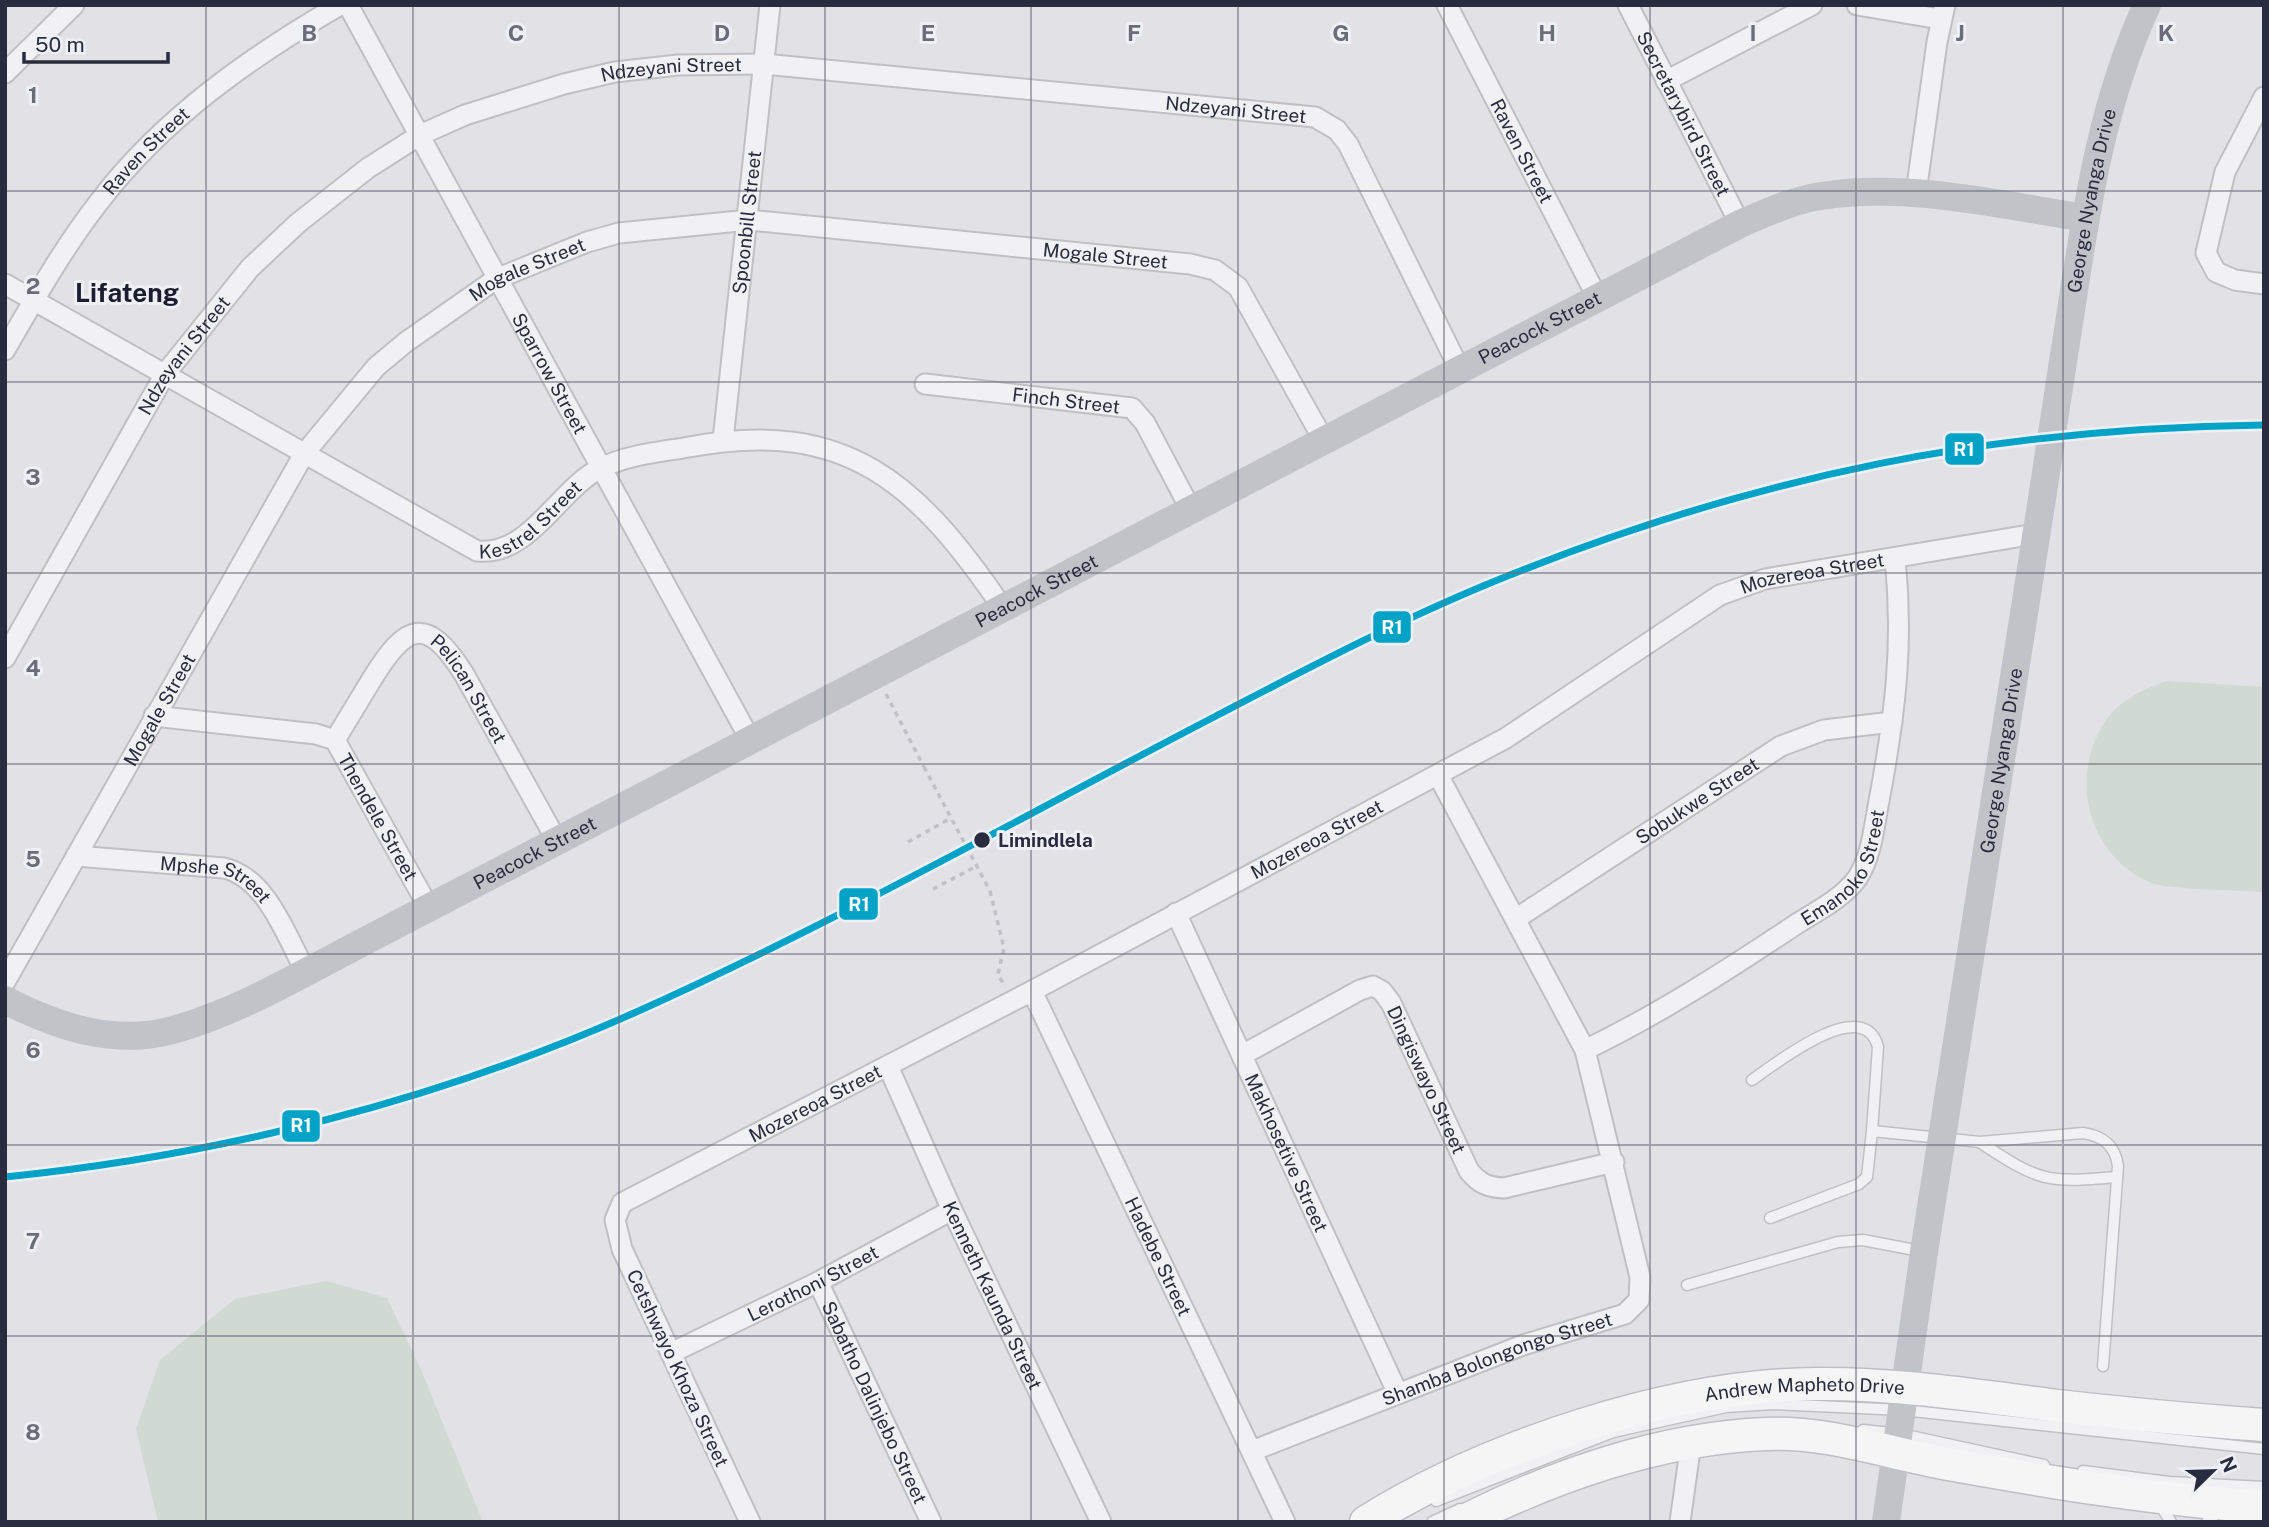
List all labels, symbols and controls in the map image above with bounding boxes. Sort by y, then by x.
text: B [301,19,317,46]
text: C [508,19,524,46]
text: D [714,19,730,46]
text: E [921,19,935,46]
text: F [1127,19,1141,46]
text: G [1332,19,1350,46]
text: H [1538,19,1556,46]
text: I [1749,19,1757,46]
text: J [1955,19,1965,46]
text: K [2158,19,2174,46]
scale bar [24,21,168,65]
street label: Secretarybird Street [1632,28,1735,200]
text: 50 m [35,32,85,57]
street label: Ndzeyani Street [598,53,742,86]
text: 1 [28,81,38,108]
street label: Ndzeyani Street [1164,92,1307,127]
street label: Raven Street [1486,95,1558,207]
street label: Raven Street [98,102,194,199]
street label: George Nyanga Drive [2063,106,2120,294]
street label: Spoonbill Street [728,149,765,295]
street label: Mogale Street [465,233,588,305]
street label: Mogale Street [1042,238,1169,273]
text: 2 [26,272,40,299]
district label: Lifateng [75,277,179,308]
street label: Peacock Street [1475,287,1605,368]
street label: Ndzeyani Street [133,292,234,418]
street label: Sparrow Street [508,309,592,438]
street label: Finch Street [1011,383,1121,418]
line badge: R1 [1944,432,1985,466]
text: R1 [1953,438,1975,460]
text: 3 [25,463,41,490]
street label: Kestrel Street [478,476,586,563]
street label: Mozereoa Street [1737,548,1886,598]
street label: Peacock Street [971,550,1101,632]
line badge: R1 [1372,610,1412,644]
text: R1 [1381,616,1403,638]
street label: Pelican Street [426,629,511,747]
street label: Mogale Street [119,650,200,770]
text: 4 [25,654,41,681]
street label: George Nyanga Drive [1976,666,2026,855]
street label: Thendele Street [334,749,422,884]
street label: Sobukwe Street [1632,753,1763,849]
street label: Mozereoa Street [1247,795,1386,883]
street label: Emanoko Street [1797,808,1888,930]
street label: Peacock Street [470,812,600,894]
place label: Limindlela [998,829,1093,851]
marker: Limindlela [972,830,992,850]
text: 5 [25,845,41,872]
street label: Mpshe Street [159,852,276,907]
line badge: R1 [838,887,879,921]
text: R1 [848,893,870,915]
street label: Dingiswayo Street [1383,1002,1470,1157]
text: 6 [25,1036,41,1063]
street label: Mozereoa Street [745,1060,885,1147]
street label: Makhosetive Street [1241,1070,1333,1235]
line badge: R1 [281,1109,321,1143]
text: R1 [290,1114,312,1136]
street label: Hadebe Street [1121,1193,1196,1320]
street label: Kenneth Kaunda Street [938,1198,1047,1393]
text: 7 [26,1227,40,1254]
street label: Lerothoni Street [744,1241,882,1325]
street label: Cetshwayo Khoza Street [623,1266,733,1470]
street label: Sabatho Dalinjebo Street [818,1298,932,1507]
street label: Shamba Bolongongo Street [1379,1308,1615,1410]
street label: Andrew Mapheto Drive [1703,1373,1906,1406]
text: 8 [25,1418,41,1445]
north arrow [2178,1436,2248,1506]
text: N [2216,1453,2242,1475]

